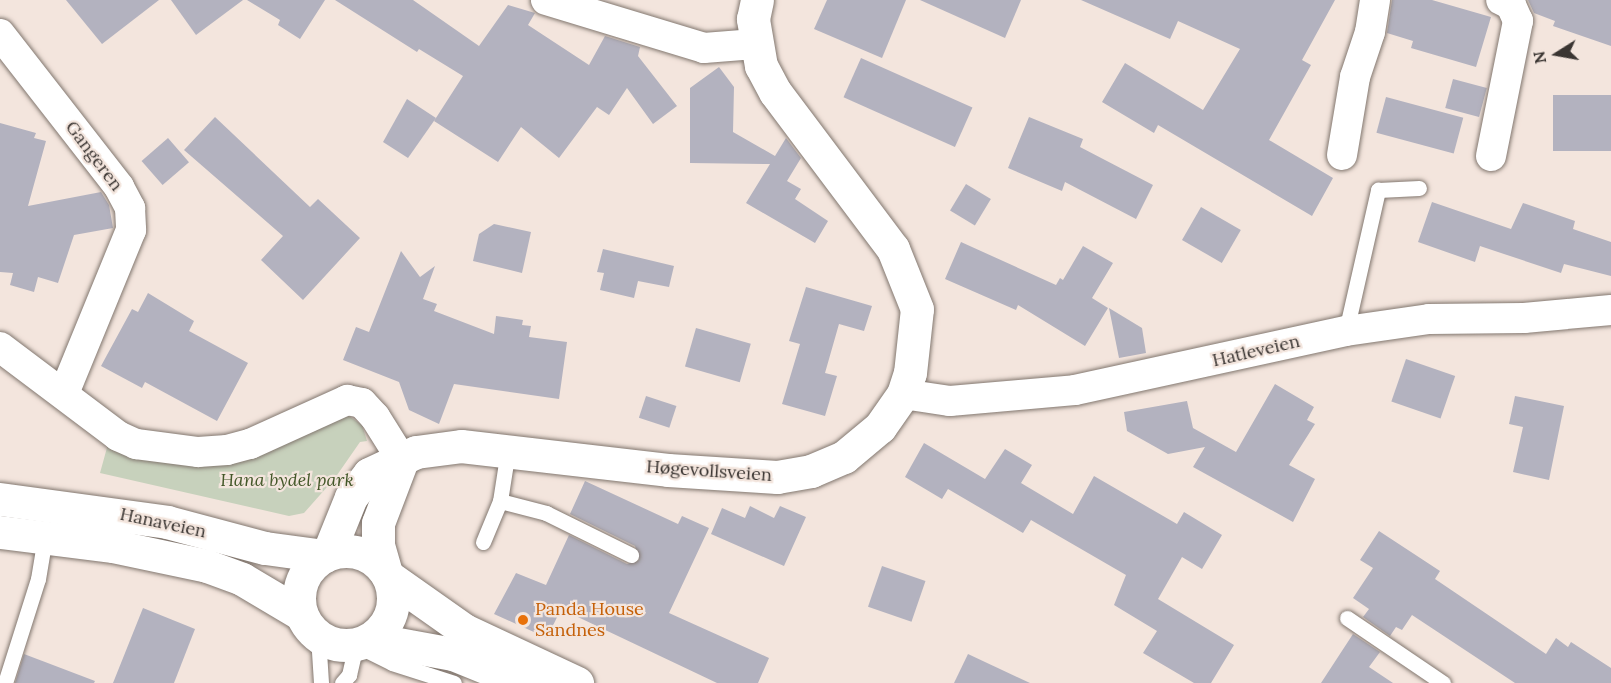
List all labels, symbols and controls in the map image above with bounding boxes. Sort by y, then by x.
north arrow [1527,24,1587,84]
text: N [1528,49,1550,65]
street label: Gangeren [61,117,127,195]
street label: Hatleveien [1210,330,1302,372]
street label: Høgevollsveien [645,456,773,486]
park label: Hana bydel park [220,469,354,491]
street label: Hanaveien [118,503,208,543]
place label: Panda House Sandnes [535,599,644,642]
marker: Panda House Sandnes [516,613,530,627]

